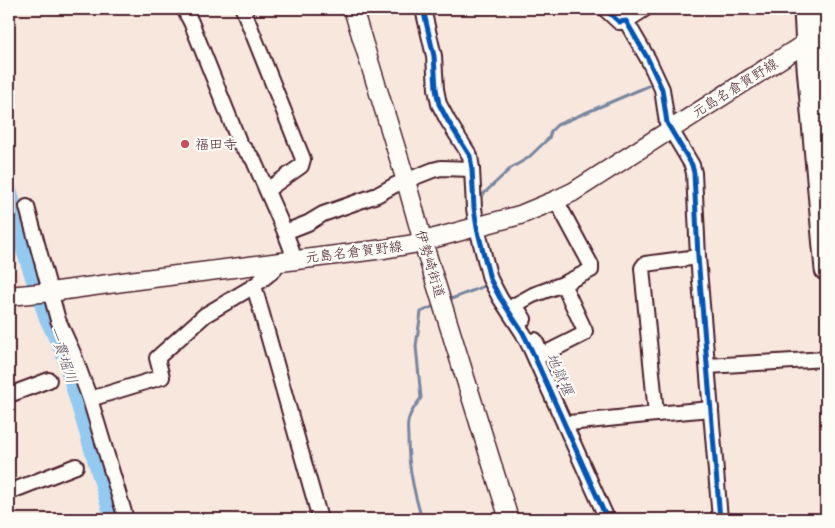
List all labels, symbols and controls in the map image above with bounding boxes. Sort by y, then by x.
street label: 元島名倉賀野線 [687,51,783,125]
place label: 福田寺 [195,132,237,157]
marker: 福田寺 [179,138,191,150]
street label: 伊勢崎街道 [408,227,452,301]
street label: 元島名倉賀野線 [304,234,404,270]
water label: 一貫堀川 [41,322,85,388]
water label: 地獄堰 [539,348,582,402]

